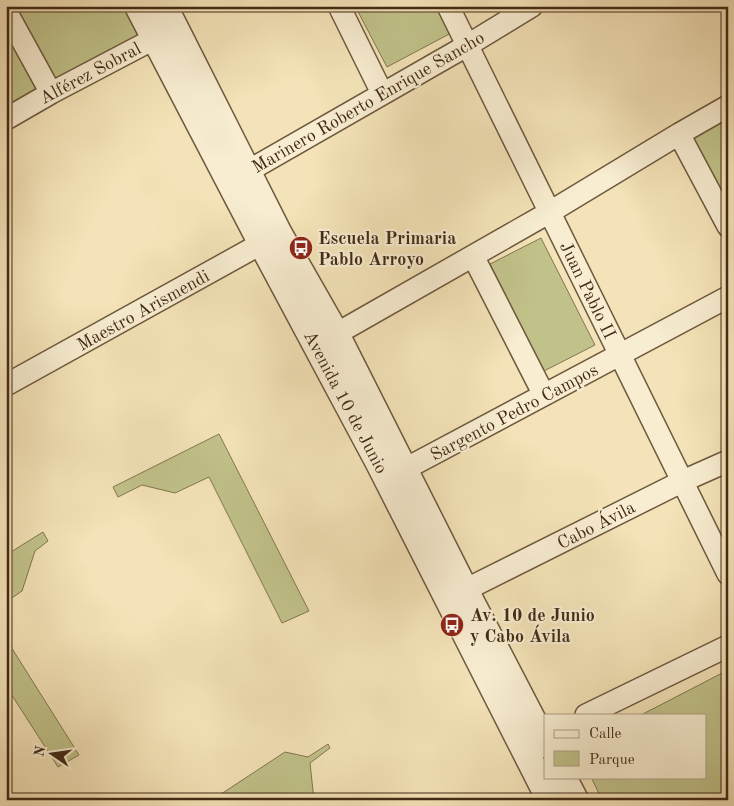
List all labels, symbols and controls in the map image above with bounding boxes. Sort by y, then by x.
street label: Marinero Roberto Enrique Sancho [249,29,488,177]
street label: Alférez Sobral [37,40,144,108]
place label: Escuela Primaria Pablo Arroyo [318,230,456,269]
bus stop icon: Escuela Primaria Pablo Arroyo [288,235,314,261]
street label: Juan Pablo II [556,239,618,342]
street label: Maestro Arismendi [74,267,213,355]
street label: Avenida 10 de Junio [300,328,390,477]
street label: Sargento Pedro Campos [428,361,601,465]
street label: Cabo Ávila [553,495,638,553]
place label: Av. 10 de Junio y Cabo Ávila [470,607,595,646]
bus stop icon: Av. 10 de Junio y Cabo Ávila [439,612,465,638]
legend [544,714,706,778]
text: Calle [589,727,622,742]
north arrow [28,728,78,778]
text: N [32,744,48,758]
text: Parque [589,753,635,768]

